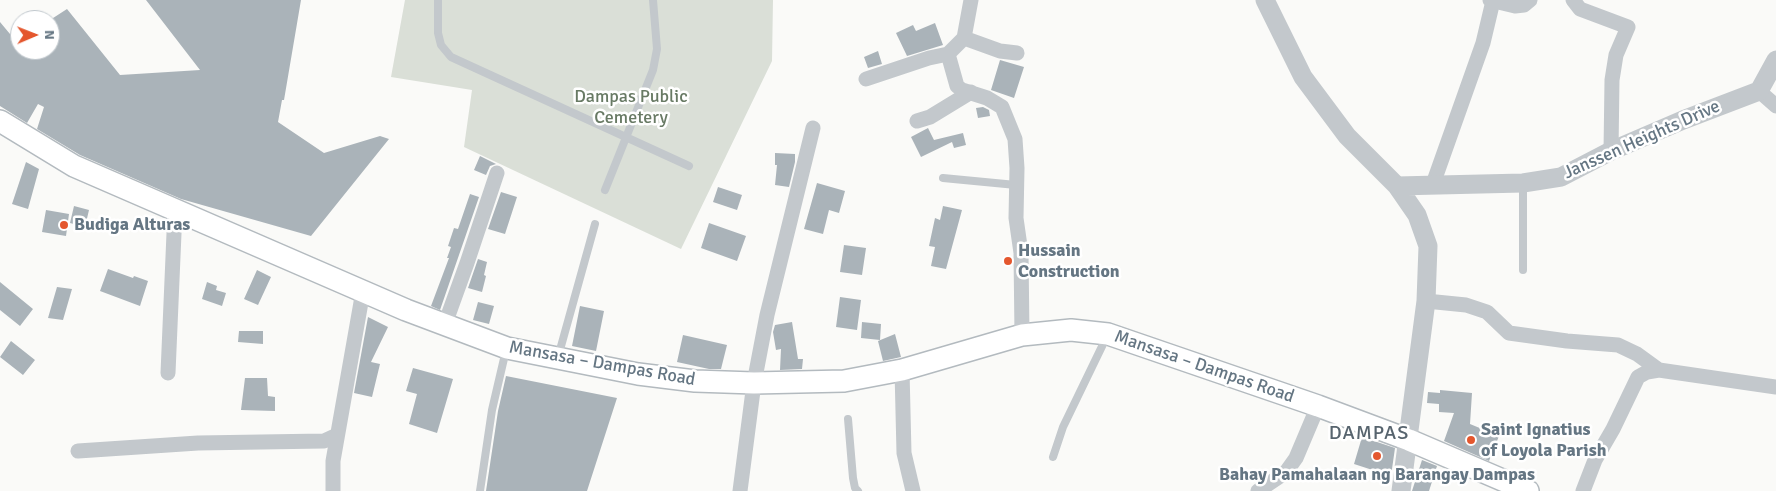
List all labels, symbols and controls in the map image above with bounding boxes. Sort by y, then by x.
north arrow [10,10,60,60]
text: N [41,30,58,40]
park label: Dampas Public Cemetery [574,86,688,128]
street label: Janssen Heights Drive [1561,96,1723,184]
place label: Budiga Alturas [74,214,190,236]
marker: Budiga Alturas [58,219,70,231]
place label: Hussain Construction [1018,240,1120,282]
marker: Hussain Construction [1002,255,1014,267]
street label: Mansasa – Dampas Road [1111,326,1297,408]
street label: Mansasa – Dampas Road [507,337,697,391]
place label: Saint Ignatius of Loyola Parish [1481,419,1606,462]
district label: DAMPAS [1328,422,1410,446]
marker: Saint Ignatius of Loyola Parish [1465,434,1477,446]
marker: Bahay Pamahalaan ng Barangay Dampas [1371,450,1383,462]
place label: Bahay Pamahalaan ng Barangay Dampas [1219,464,1535,486]

